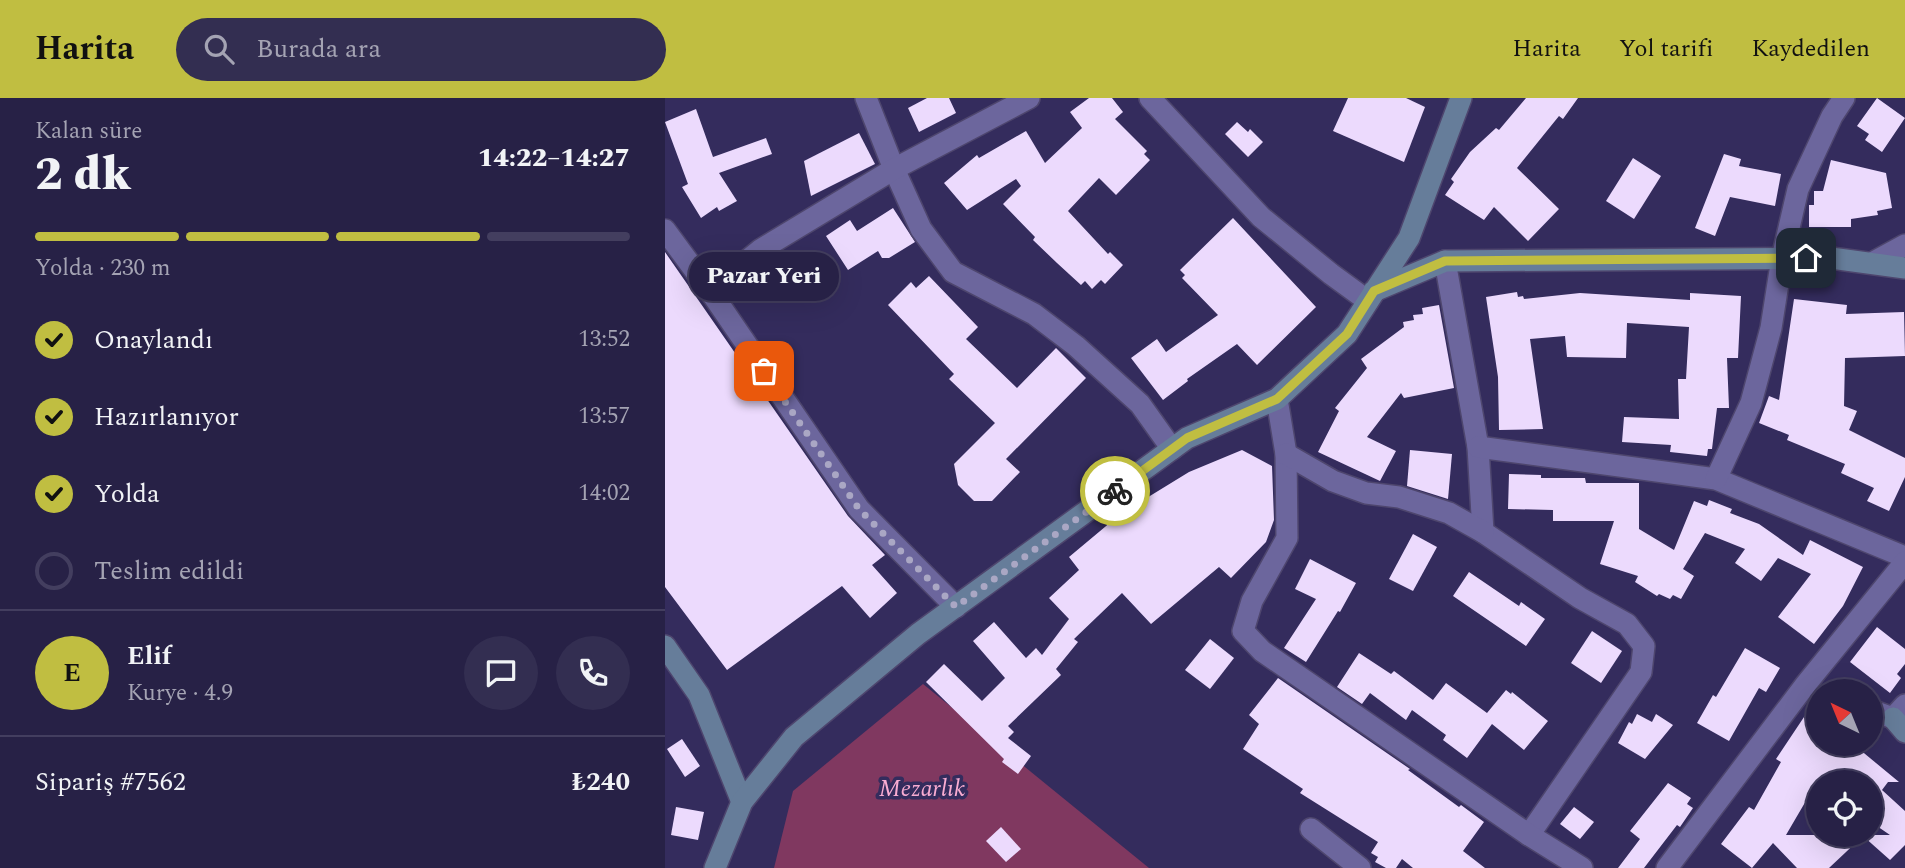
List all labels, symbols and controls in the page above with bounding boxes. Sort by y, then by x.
search box [176,18,666,81]
text: Harita [35,24,134,74]
text: Burada ara [256,29,381,69]
icon: search [200,30,238,68]
text: Harita [1512,31,1581,67]
text: Yol tarifi [1619,31,1713,67]
text: Kaydedilen [1751,31,1870,67]
text: Kalan süre [35,114,142,149]
text: 14:22–14:27 [478,138,630,178]
text: 2 dk [35,140,131,210]
pin [1776,228,1836,288]
icon: home [1787,239,1825,277]
text: Yolda · 230 m [35,251,170,286]
callout: Pazar Yeri [689,252,839,301]
text: Pazar Yeri [707,259,821,294]
text: Onaylandı [94,320,213,360]
icon: check [35,321,73,359]
text: 13:52 [578,322,630,357]
pin [734,341,794,401]
icon: bag [745,352,783,390]
text: Hazırlanıyor [94,397,239,437]
icon: check [35,398,73,436]
text: 13:57 [578,399,630,434]
courier [1080,456,1150,526]
icon: bike [1096,472,1134,510]
text: Yolda [94,474,160,514]
icon: check [35,475,73,513]
text: 14:02 [578,476,630,511]
text: Teslim edildi [94,551,244,591]
text: Elif [127,636,172,676]
button: chat [464,636,538,710]
button: phone [556,636,630,710]
text: E [63,653,81,693]
text: Kurye · 4.9 [127,676,233,711]
north arrow [1806,679,1883,756]
map controls [1806,679,1883,847]
text: Sipariş #7562 [35,762,186,802]
text: ₺240 [572,762,630,802]
button: locate [1806,770,1883,847]
park label: Mezarlık [879,771,965,807]

